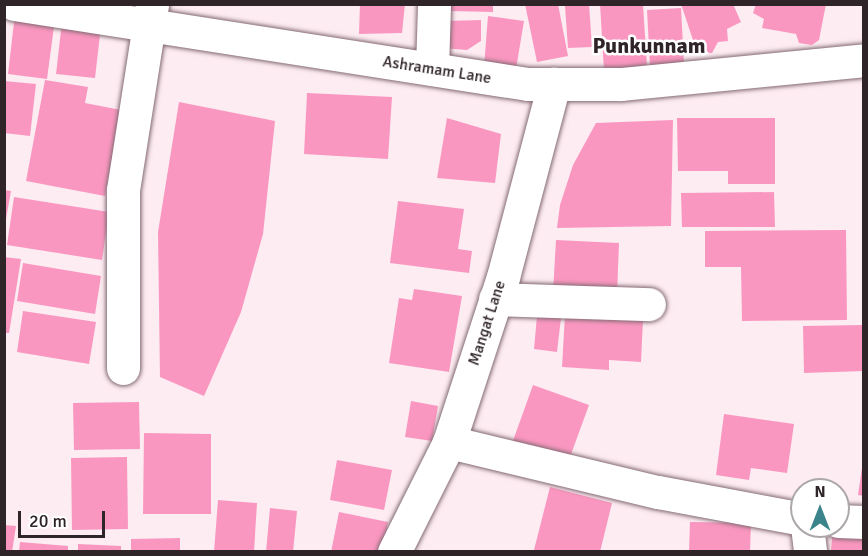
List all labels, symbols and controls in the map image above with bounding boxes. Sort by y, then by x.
district label: Punkunnam [592,33,706,59]
street label: Ashramam Lane [381,52,493,88]
street label: Mangat Lane [464,278,510,368]
north arrow [790,478,850,538]
text: N [814,482,826,502]
scale bar [21,499,108,537]
text: 20 m [29,510,67,532]

